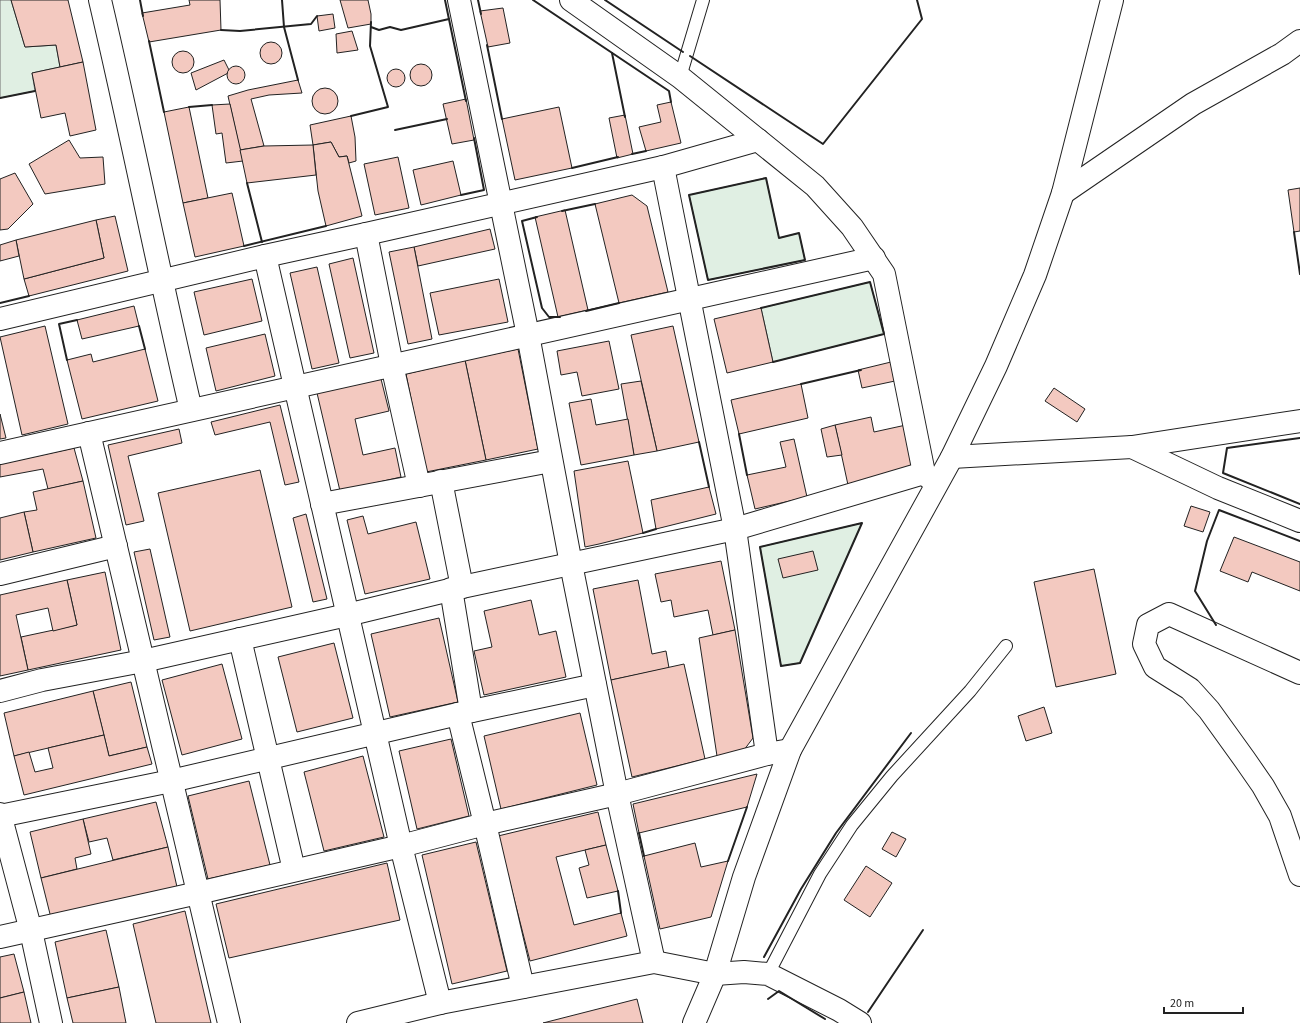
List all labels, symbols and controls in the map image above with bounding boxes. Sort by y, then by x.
scale bar [1164,989,1243,1015]
text: 20 m [1170,995,1194,1012]

